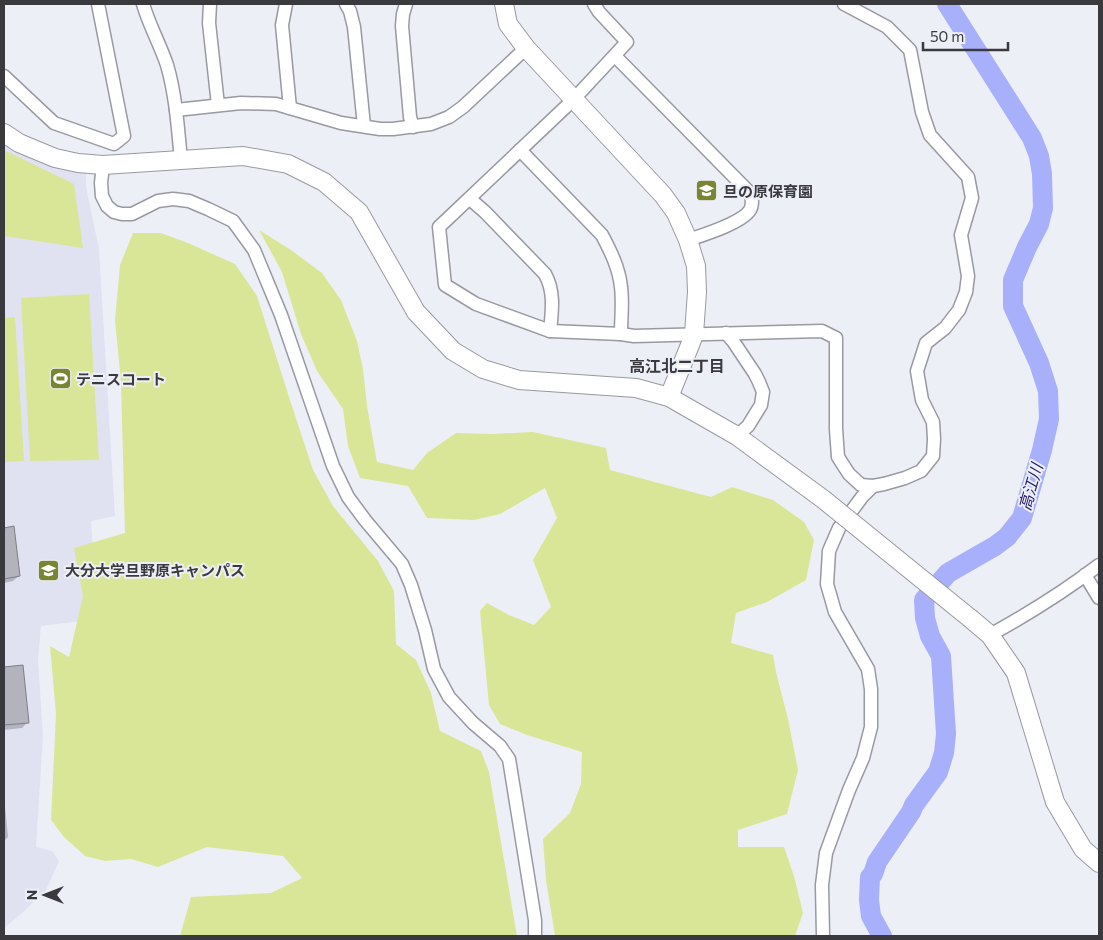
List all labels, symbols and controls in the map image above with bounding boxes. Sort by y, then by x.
scale bar [923,20,1008,52]
text: 50 m [930,27,964,45]
school or university icon: 旦の原保育園 [695,179,719,203]
place label: 旦の原保育園 [723,182,813,200]
district label: 高江北二丁目 [629,356,725,375]
sports icon: テニスコート [48,367,72,391]
place label: テニスコート [76,370,166,388]
water label: 高江川 [1014,459,1046,513]
school or university icon: 大分大学旦野原キャンパス [37,558,61,582]
place label: 大分大学旦野原キャンパス [65,561,245,579]
north arrow [20,870,70,920]
text: N [23,890,40,900]

